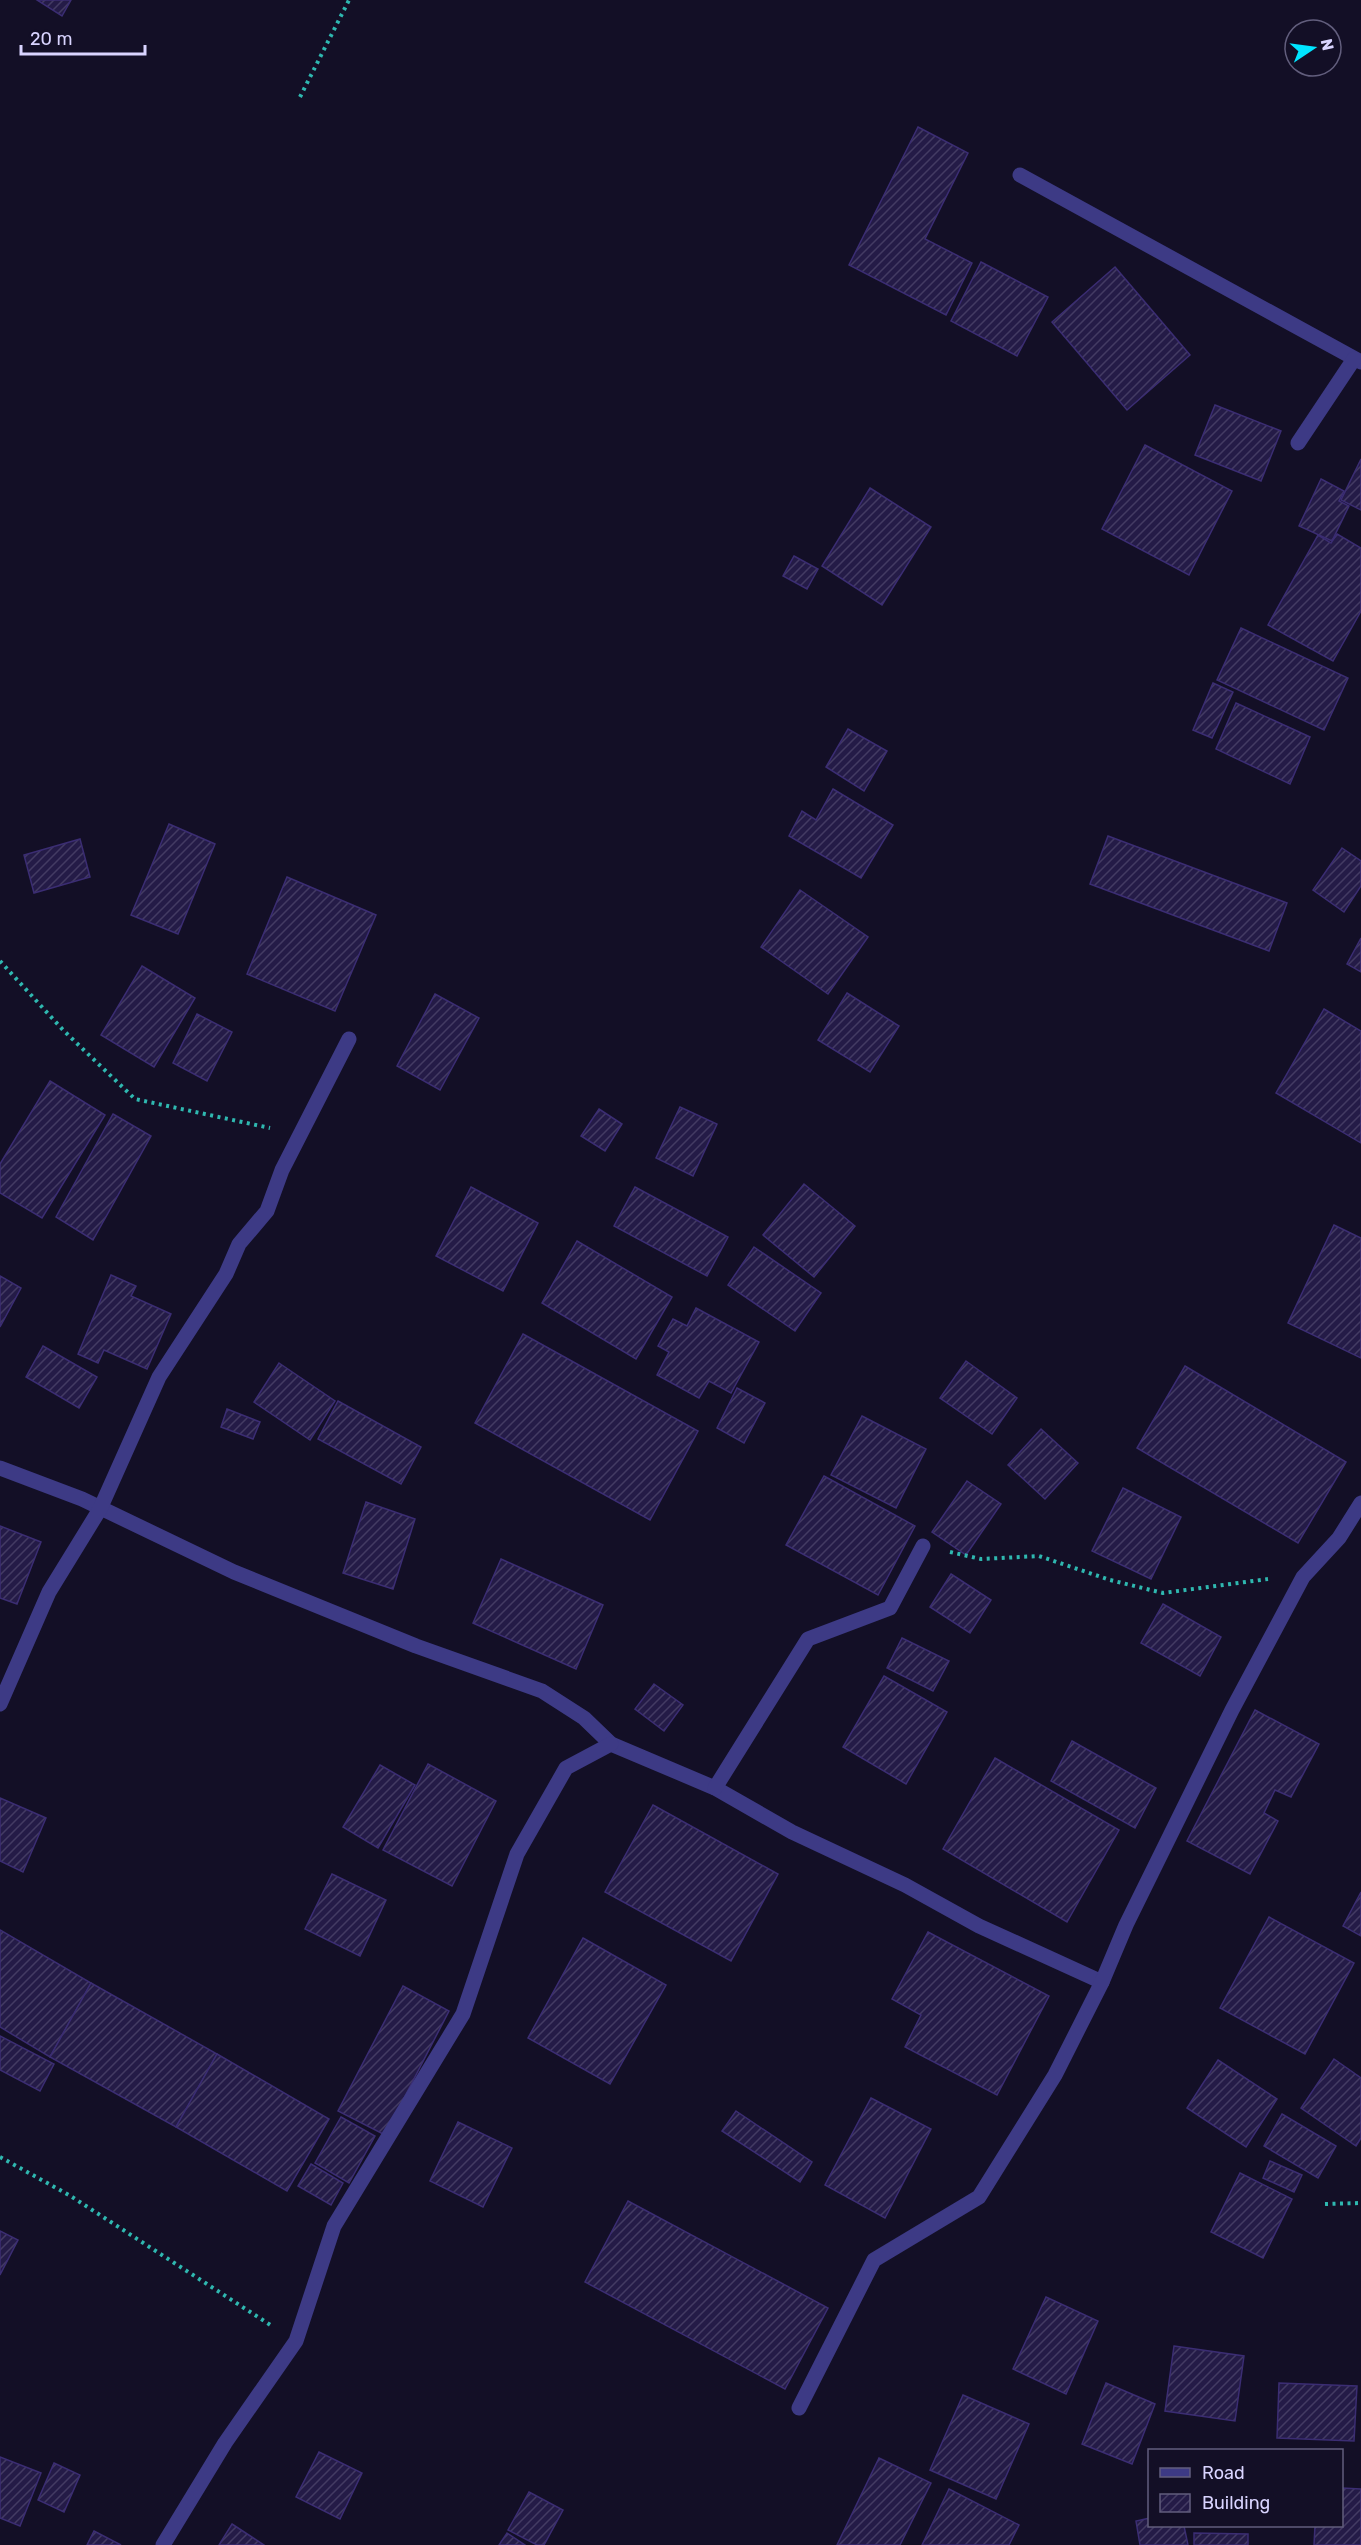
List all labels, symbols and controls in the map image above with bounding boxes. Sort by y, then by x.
scale bar [21,18,146,56]
north arrow [1283,18,1343,78]
text: 20 m [30,28,72,50]
text: N [1317,37,1338,52]
legend [1148,2449,1343,2527]
text: Road [1202,2462,1245,2484]
text: Building [1202,2492,1270,2514]

